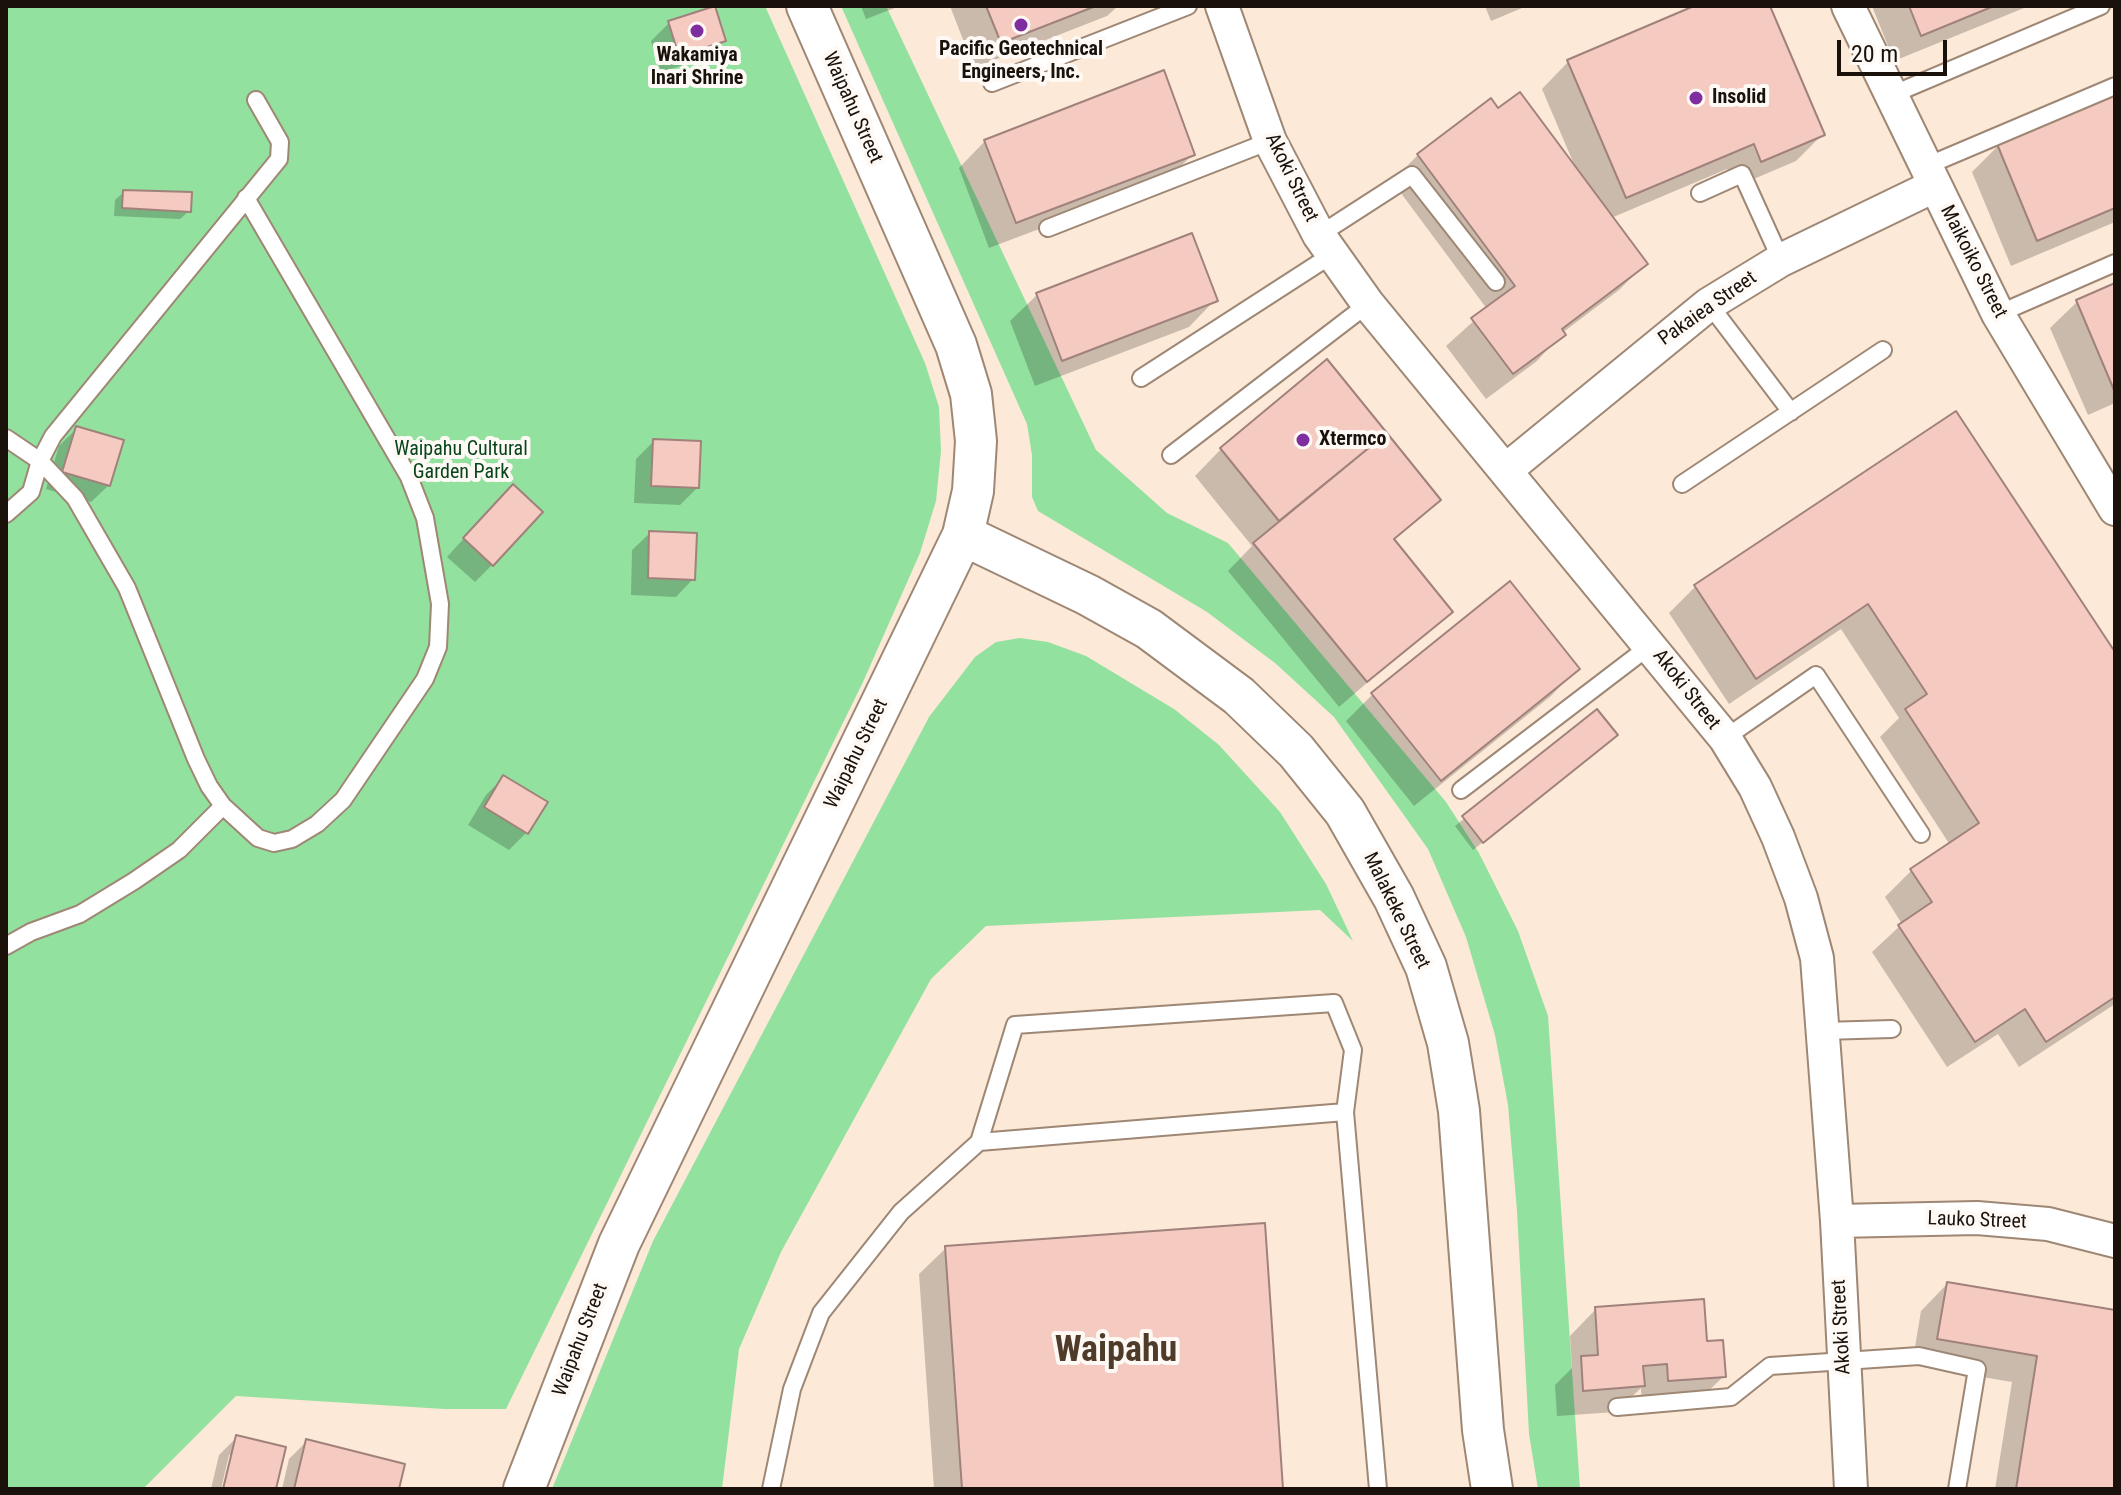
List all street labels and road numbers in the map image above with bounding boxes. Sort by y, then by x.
street label: Waipahu Street [817,49,887,167]
street label: Akoki Street [1259,130,1323,226]
street label: Maikoiko Street [1934,202,2012,322]
street label: Pakaiea Street [1654,266,1762,352]
street label: Akoki Street [1647,645,1725,735]
street label: Waipahu Street [820,695,894,813]
street label: Malakeke Street [1357,849,1435,973]
street label: Lauko Street [1927,1207,2027,1235]
street label: Akoki Street [1828,1279,1856,1375]
street label: Waipahu Street [548,1280,614,1400]

